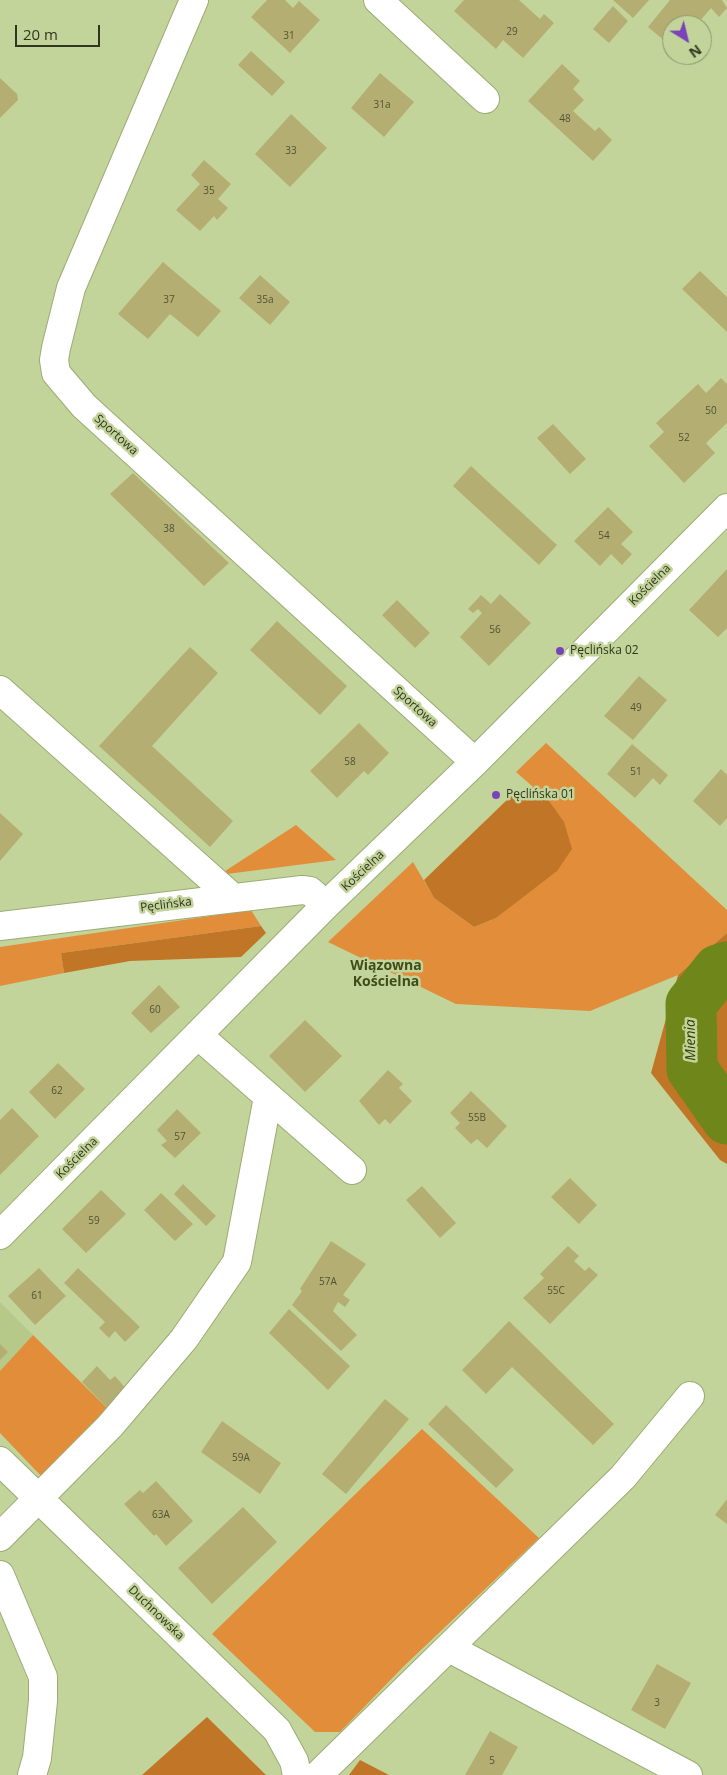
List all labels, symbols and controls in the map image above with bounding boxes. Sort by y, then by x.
scale bar [18,15,102,47]
north arrow [662,15,712,65]
text: 20 m [23,24,58,44]
house number: 29 [506,26,518,38]
house number: 31 [283,30,295,42]
text: N [685,41,706,63]
house number: 31a [374,99,390,111]
house number: 48 [559,113,571,125]
house number: 33 [285,145,297,157]
house number: 35 [203,185,215,197]
house number: 37 [163,294,175,306]
house number: 35a [257,294,273,306]
house number: 50 [705,405,717,417]
street label: Sportowa [91,412,141,458]
house number: 52 [678,432,690,444]
house number: 38 [163,523,175,535]
house number: 54 [598,530,610,542]
street label: Kościelna [626,561,674,609]
house number: 56 [489,624,501,636]
place label: Pęclińska 02 [570,644,639,658]
marker: Pęclińska 02 [554,645,566,657]
street label: Sportowa [390,684,440,730]
house number: 49 [630,702,642,714]
house number: 58 [344,756,356,768]
house number: 51 [630,766,642,778]
place label: Pęclińska 01 [506,788,575,802]
marker: Pęclińska 01 [490,789,502,801]
street label: Kościelna [339,848,387,894]
street label: Pęclińska [139,895,193,915]
district label: Wiązowna Kościelna [350,958,422,990]
house number: 60 [149,1004,161,1016]
water label: Mienia [682,1019,700,1061]
house number: 62 [51,1085,63,1097]
house number: 55B [468,1112,486,1124]
house number: 57 [174,1131,186,1143]
street label: Kościelna [53,1134,101,1182]
house number: 59 [88,1215,100,1227]
house number: 57A [319,1276,337,1288]
house number: 55C [547,1285,565,1297]
house number: 61 [31,1290,43,1302]
house number: 59A [232,1452,250,1464]
house number: 63A [152,1509,170,1521]
street label: Duchnowska [125,1583,187,1643]
house number: 3 [654,1697,660,1709]
house number: 5 [489,1755,495,1767]

